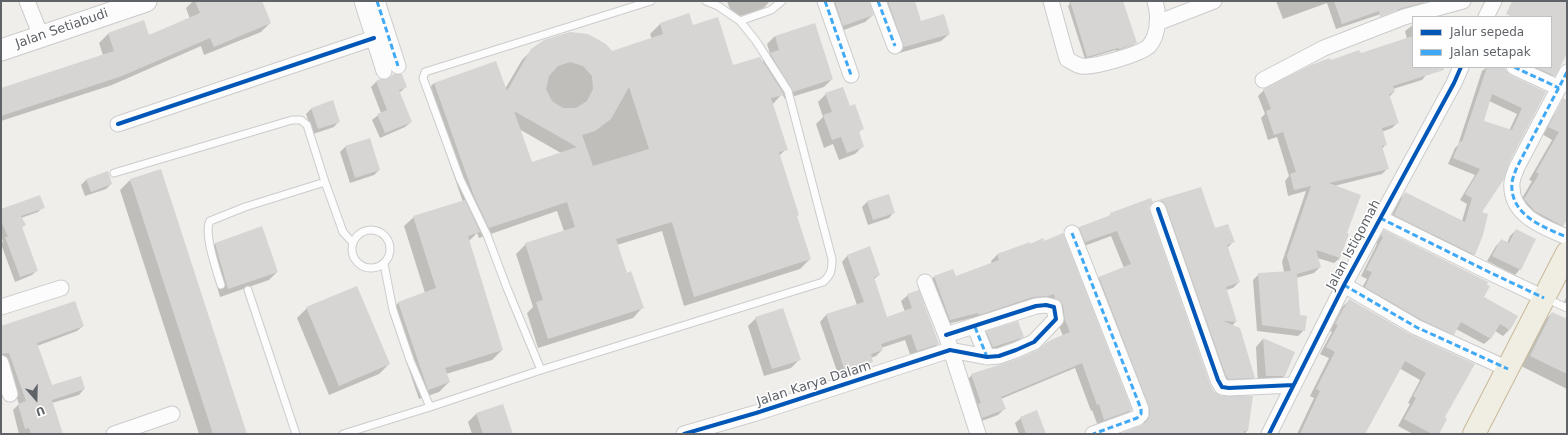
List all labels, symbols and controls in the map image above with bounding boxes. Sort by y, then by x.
street label: Jalan Setiabudi [14,6,110,52]
legend [1412,16,1552,68]
text: Jalur sepeda [1450,25,1524,39]
text: Jalan setapak [1450,45,1531,59]
street label: Jalan Istiqomah [1324,197,1384,293]
street label: Jalan Karya Dalam [755,358,873,410]
north arrow [16,379,56,419]
text: U [34,403,47,418]

